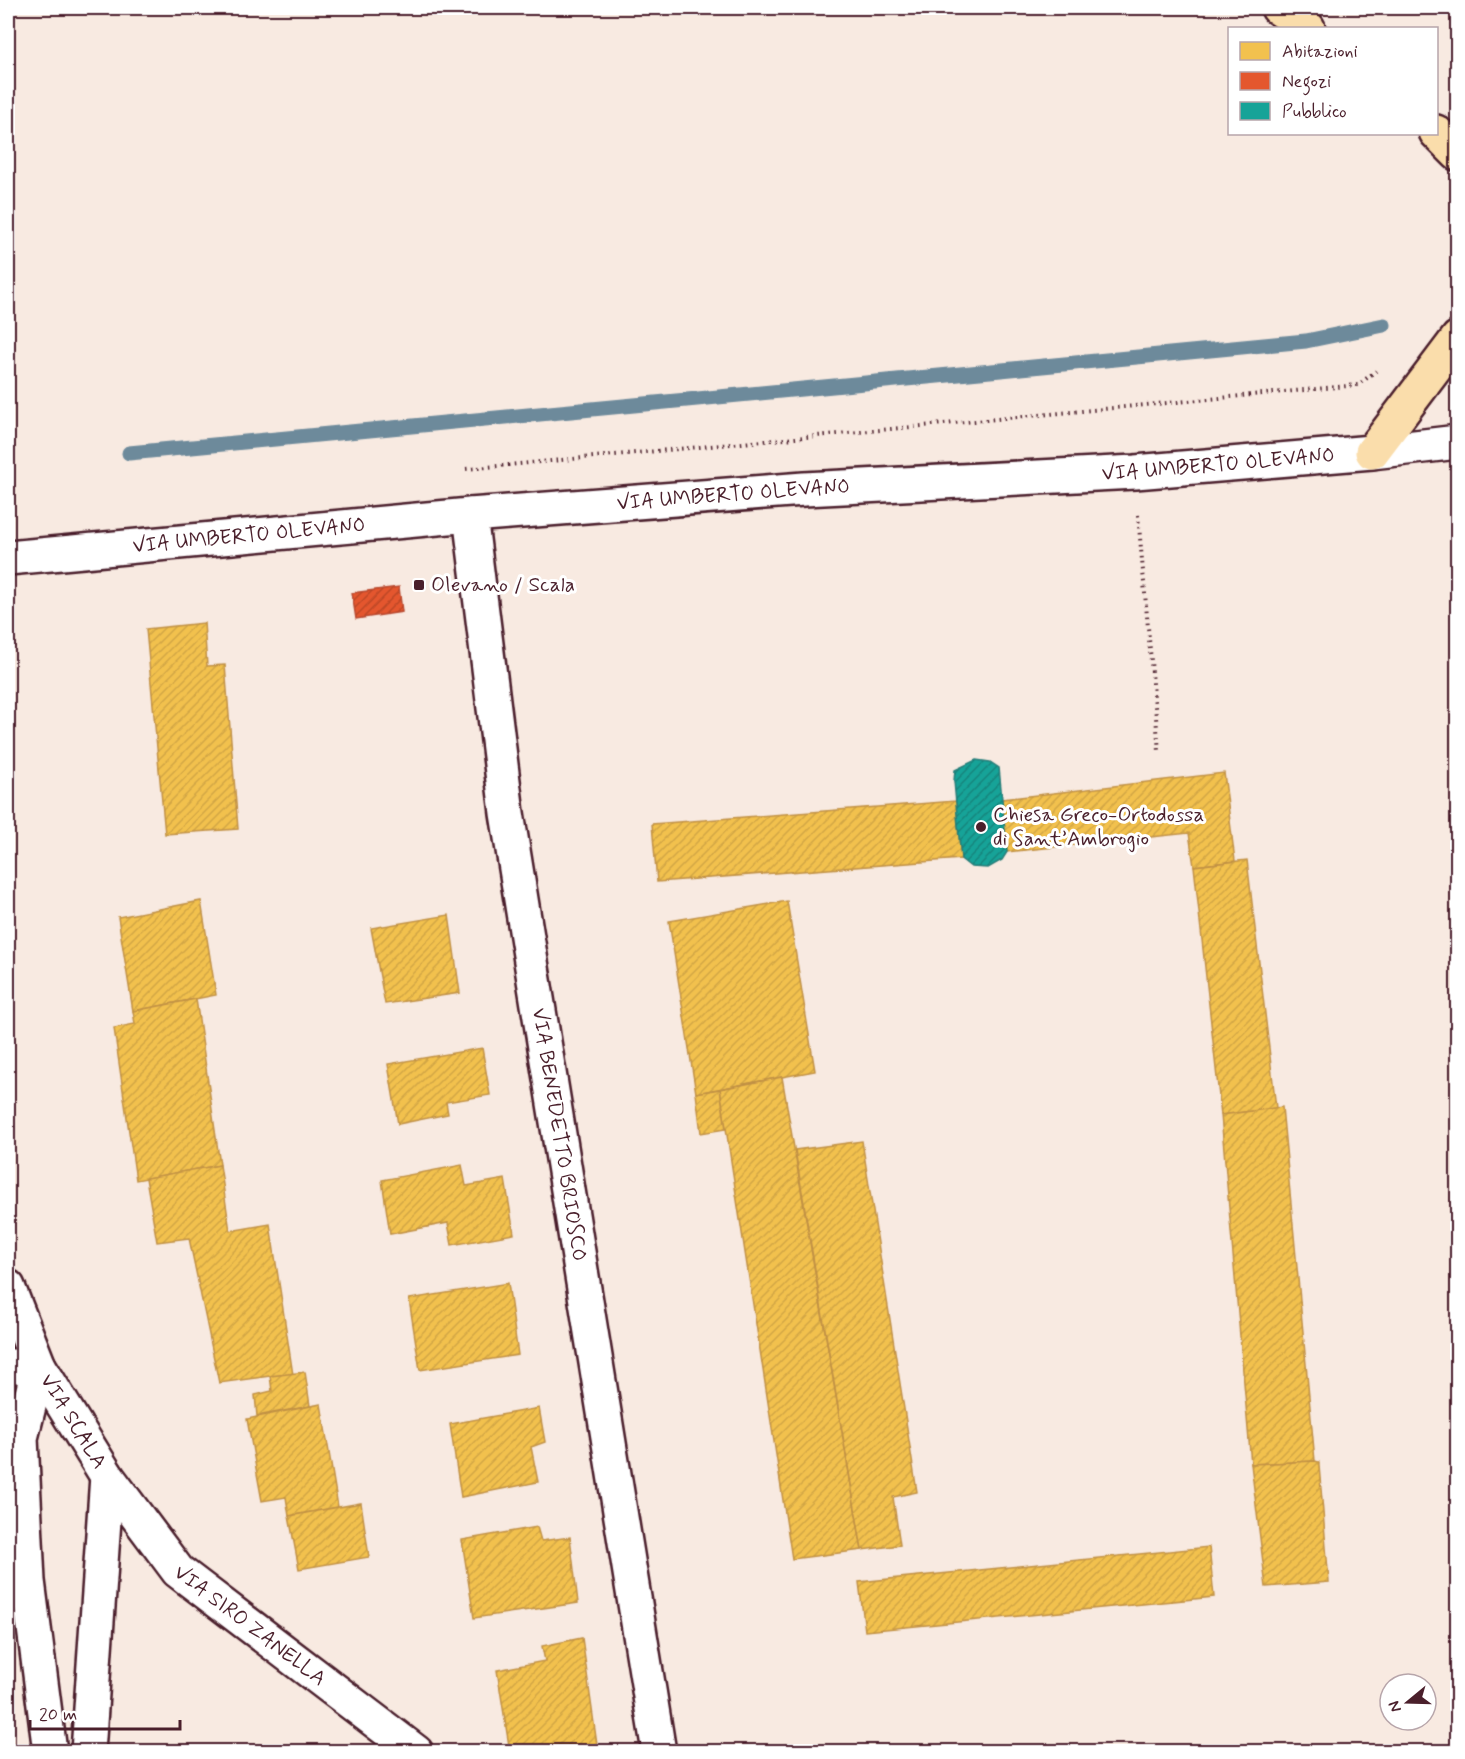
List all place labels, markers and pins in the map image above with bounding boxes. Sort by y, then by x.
place label: Olevano / Scala [431,571,575,599]
marker: Olevano / Scala [412,578,426,592]
place label: Chiesa Greco-Ortodossa di Sant’Ambrogio [993,801,1204,853]
marker: Chiesa Greco-Ortodossa di Sant’Ambrogio [974,820,988,834]

